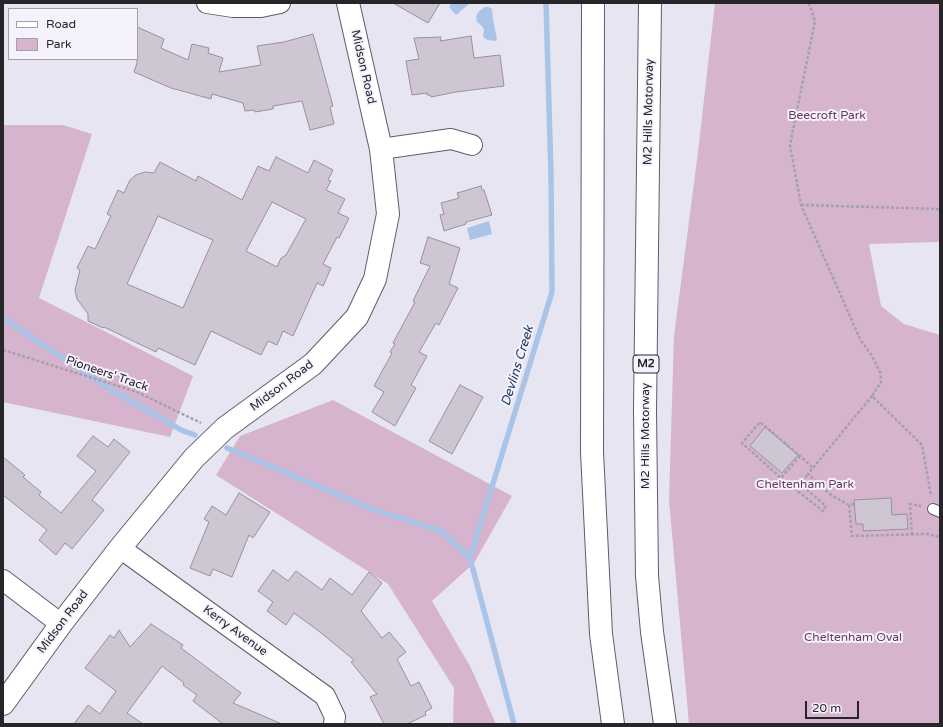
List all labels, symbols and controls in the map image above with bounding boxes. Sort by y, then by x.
legend [8,8,138,60]
text: Road [46,17,76,31]
street label: Midson Road [347,29,379,105]
text: Park [46,37,72,51]
street label: M2 Hills Motorway [641,59,657,165]
park label: Beecroft Park [788,109,866,123]
water label: Devlins Creek [498,324,538,408]
street label: Pioneers' Track [64,353,150,395]
road number: M2 [633,355,659,373]
street label: Midson Road [247,357,317,415]
street label: M2 Hills Motorway [639,383,653,489]
park label: Cheltenham Park [756,478,854,492]
street label: Midson Road [34,587,92,657]
street label: Kerry Avenue [200,603,270,659]
park label: Cheltenham Oval [804,631,902,645]
scale bar [807,693,861,719]
text: 20 m [812,701,841,715]

